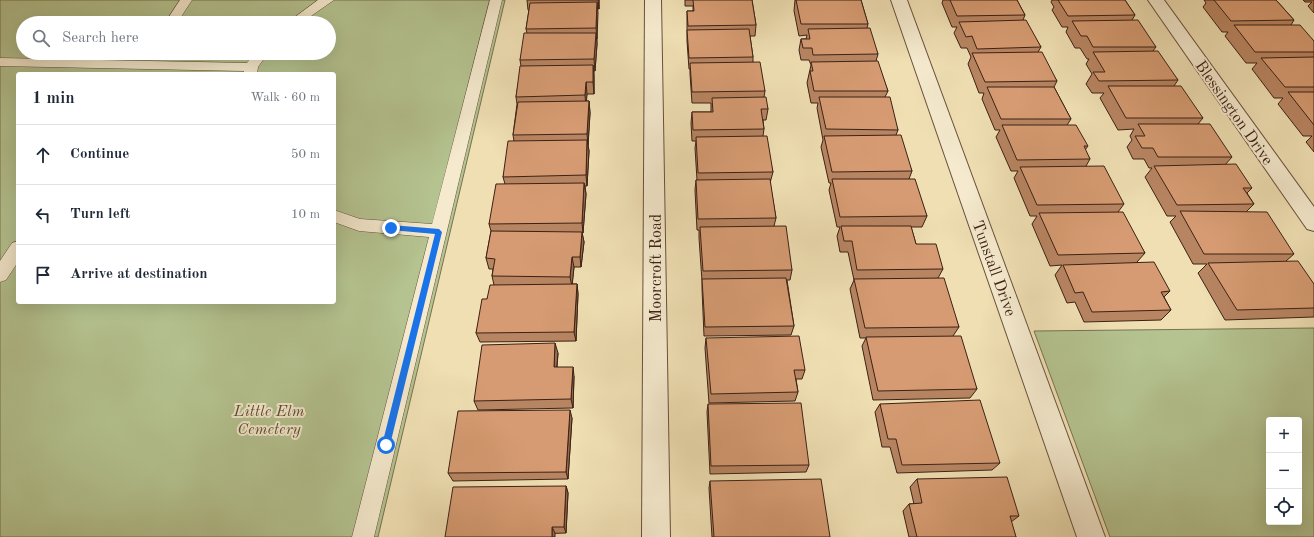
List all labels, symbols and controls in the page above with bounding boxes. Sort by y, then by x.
search box [16,16,336,60]
icon: search [30,27,52,49]
text: Search here [62,31,139,46]
street label: Blessington Drive [1191,58,1275,168]
text: 1 min [32,90,75,107]
text: Walk · 60 m [251,91,320,104]
icon: ahead [32,144,54,166]
text: Continue [70,147,129,162]
text: 50 m [291,148,320,161]
icon: left [32,204,54,226]
text: Turn left [70,207,130,222]
text: 10 m [291,208,320,221]
street label: Moorcroft Road [649,214,665,322]
route end [382,219,400,237]
street label: Tunstall Drive [968,219,1018,319]
icon: arrive [32,264,54,286]
text: Arrive at destination [70,267,208,282]
park label: Little Elm Cemetery [233,404,305,438]
map controls [1266,417,1302,525]
button: + [1266,417,1302,453]
route start [377,436,395,454]
button: − [1266,453,1302,489]
button: locate [1266,489,1302,525]

